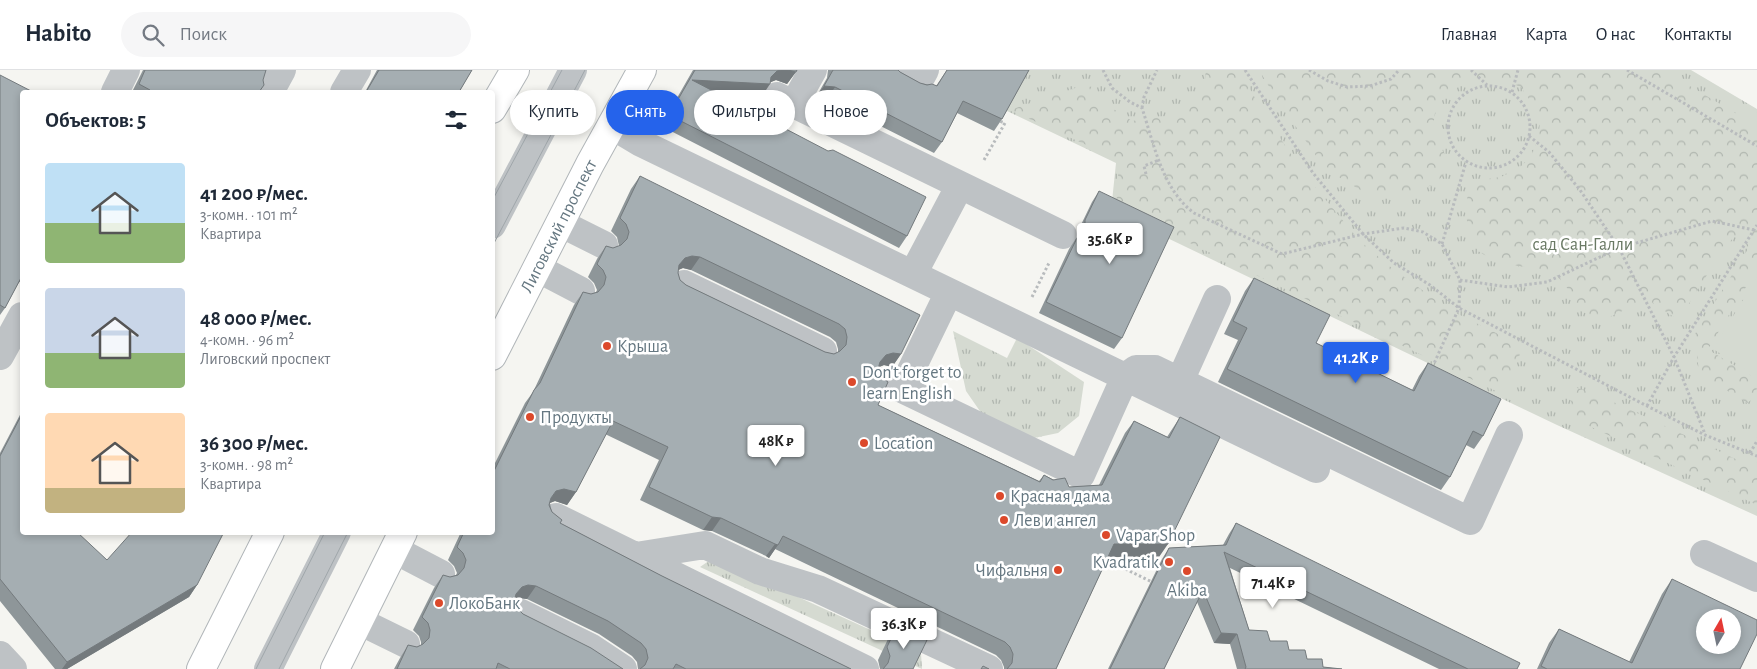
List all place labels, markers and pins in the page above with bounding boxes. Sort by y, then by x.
pin: 35.6K ₽ [1064,222,1156,265]
place label: Крыша [617,338,668,356]
marker: Крыша [601,340,613,352]
pin: 41.2K ₽ [1310,342,1402,384]
place label: Don't forget to learn English [862,364,962,403]
marker: Don't forget to learn English [846,376,858,388]
place label: Продукты [540,409,612,427]
marker: Продукты [524,411,536,423]
pin: 48K ₽ [741,424,811,467]
place label: Location [874,435,933,453]
marker: Location [858,437,870,449]
place label: Красная дама [1010,488,1110,506]
marker: Красная дама [994,490,1006,502]
place label: Лев и ангел [1014,512,1096,530]
marker: Лев и ангел [998,514,1010,526]
place label: Vapar Shop [1116,527,1195,545]
marker: Vapar Shop [1100,529,1112,541]
place label: Kvadratik [1092,554,1160,572]
marker: Kvadratik [1163,556,1175,568]
place label: Чифальня [975,562,1048,580]
marker: Чифальня [1052,564,1064,576]
marker: Akiba [1181,565,1193,577]
pin: 71.4K ₽ [1227,566,1319,609]
place label: Akiba [1167,582,1207,600]
place label: ЛокоБанк [449,595,521,613]
marker: ЛокоБанк [433,597,445,609]
pin: 36.3K ₽ [858,608,950,650]

